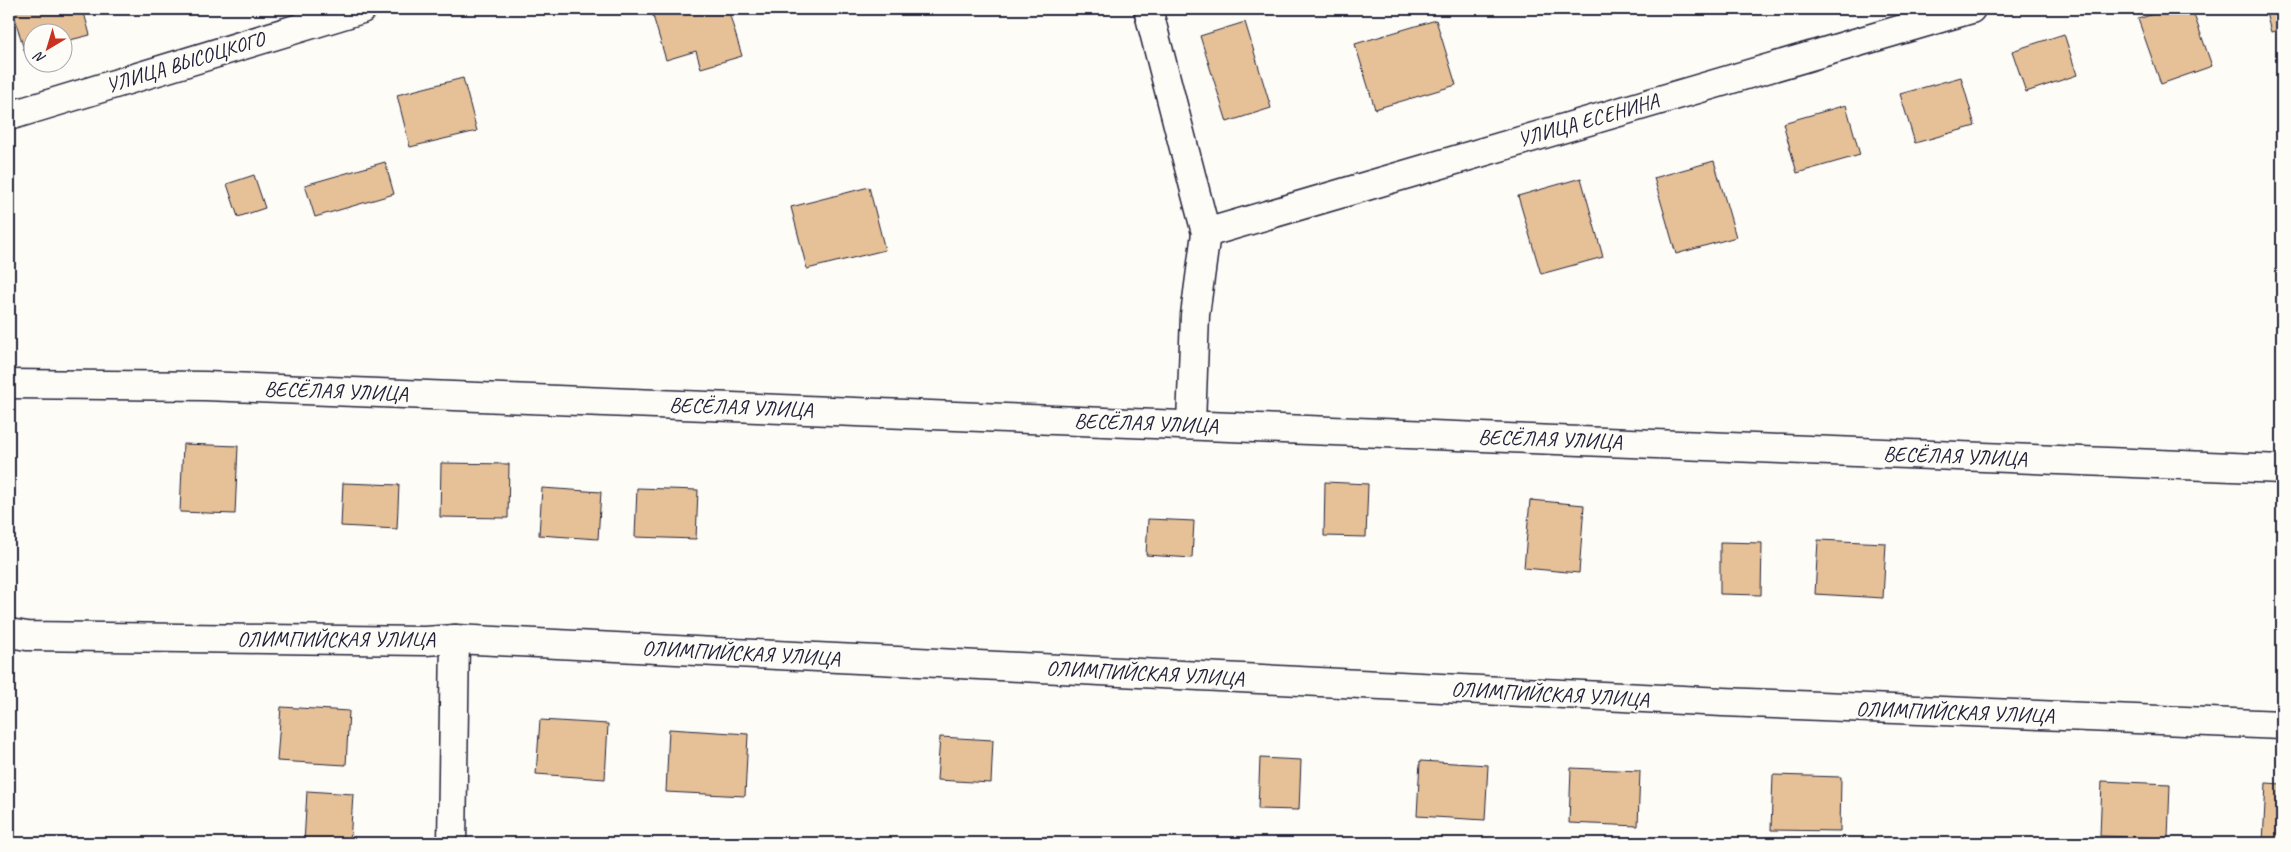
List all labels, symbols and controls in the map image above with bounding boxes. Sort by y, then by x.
north arrow [22,22,72,72]
street label: УЛИЦА ВЫСОЦКОГО [103,25,270,98]
text: N [30,47,49,67]
street label: УЛИЦА ЕСЕНИНА [1514,87,1663,153]
street label: ВЕСЁЛАЯ УЛИЦА [264,375,409,407]
street label: ВЕСЁЛАЯ УЛИЦА [669,391,814,423]
street label: ВЕСЁЛАЯ УЛИЦА [1074,407,1219,439]
street label: ВЕСЁЛАЯ УЛИЦА [1478,423,1623,455]
street label: ВЕСЁЛАЯ УЛИЦА [1883,440,2028,472]
street label: ОЛИМПИЙСКАЯ УЛИЦА [237,626,436,652]
street label: ОЛИМПИЙСКАЯ УЛИЦА [641,635,841,671]
street label: ОЛИМПИЙСКАЯ УЛИЦА [1045,655,1245,691]
street label: ОЛИМПИЙСКАЯ УЛИЦА [1450,676,1650,712]
street label: ОЛИМПИЙСКАЯ УЛИЦА [1856,696,2055,728]

